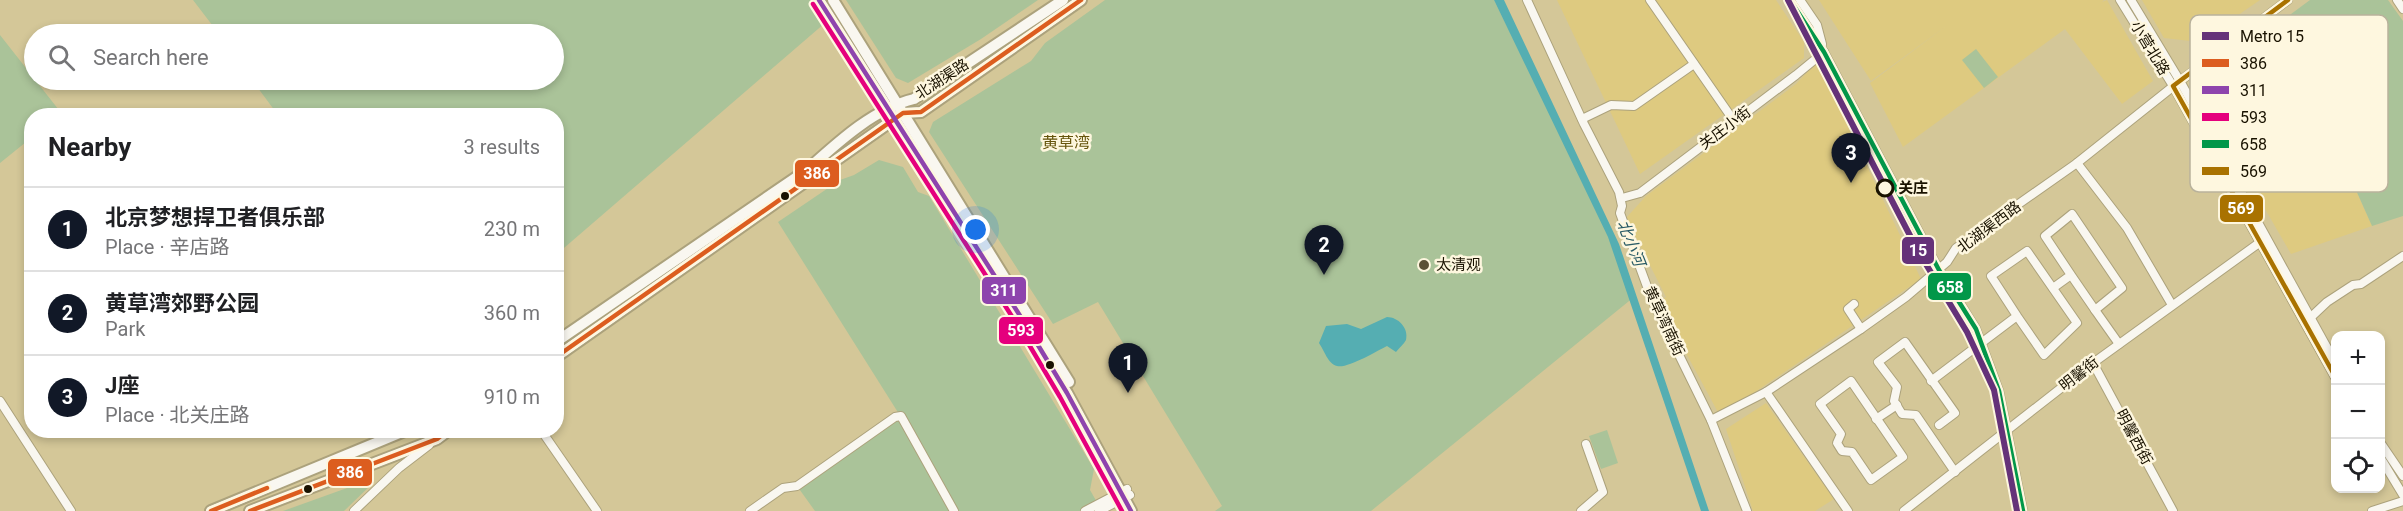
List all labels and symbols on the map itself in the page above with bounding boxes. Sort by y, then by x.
legend [2190,15,2388,192]
street label: 小营北路 [2127,18,2173,78]
text: Metro 15 [2240,27,2304,46]
text: 386 [2240,54,2267,73]
street label: 北湖渠路 [912,55,972,103]
text: 311 [2240,81,2267,100]
street label: 关庄小街 [1696,103,1754,153]
text: 593 [2240,108,2267,127]
district label: 黄草湾 [1042,133,1090,152]
pin: 3 [1832,134,1870,183]
text: 658 [2240,135,2267,154]
line badge: 386 [794,159,840,188]
text: 569 [2240,162,2267,181]
text: 386 [803,164,831,183]
marker: 关庄 [1876,179,1894,197]
place label: 关庄 [1898,179,1928,197]
unlabelled marker [779,190,791,202]
line badge: 569 [2219,194,2264,223]
street label: 北湖渠西路 [1954,197,2024,257]
text: 569 [2227,199,2255,218]
your location [961,215,990,244]
water label: 北小河 [1613,217,1650,272]
pin: 2 [1304,226,1344,275]
line badge: 15 [1901,236,1935,265]
text: 15 [1909,241,1927,260]
place label: 太清观 [1436,256,1481,274]
marker: 太清观 [1417,258,1431,272]
line badge: 658 [1927,272,1972,301]
line badge: 311 [981,276,1027,305]
text: 658 [1936,278,1964,297]
text: 311 [990,281,1018,300]
street label: 黄草湾南街 [1640,283,1688,359]
line badge: 593 [998,316,1044,345]
text: 593 [1007,321,1035,340]
pin: 1 [1108,344,1148,393]
street label: 明馨街 [2056,353,2102,395]
unlabelled marker [1044,359,1056,371]
street label: 明馨西街 [2112,406,2156,468]
line badge: 386 [327,458,373,487]
text: 386 [336,463,364,482]
unlabelled marker [302,483,314,495]

